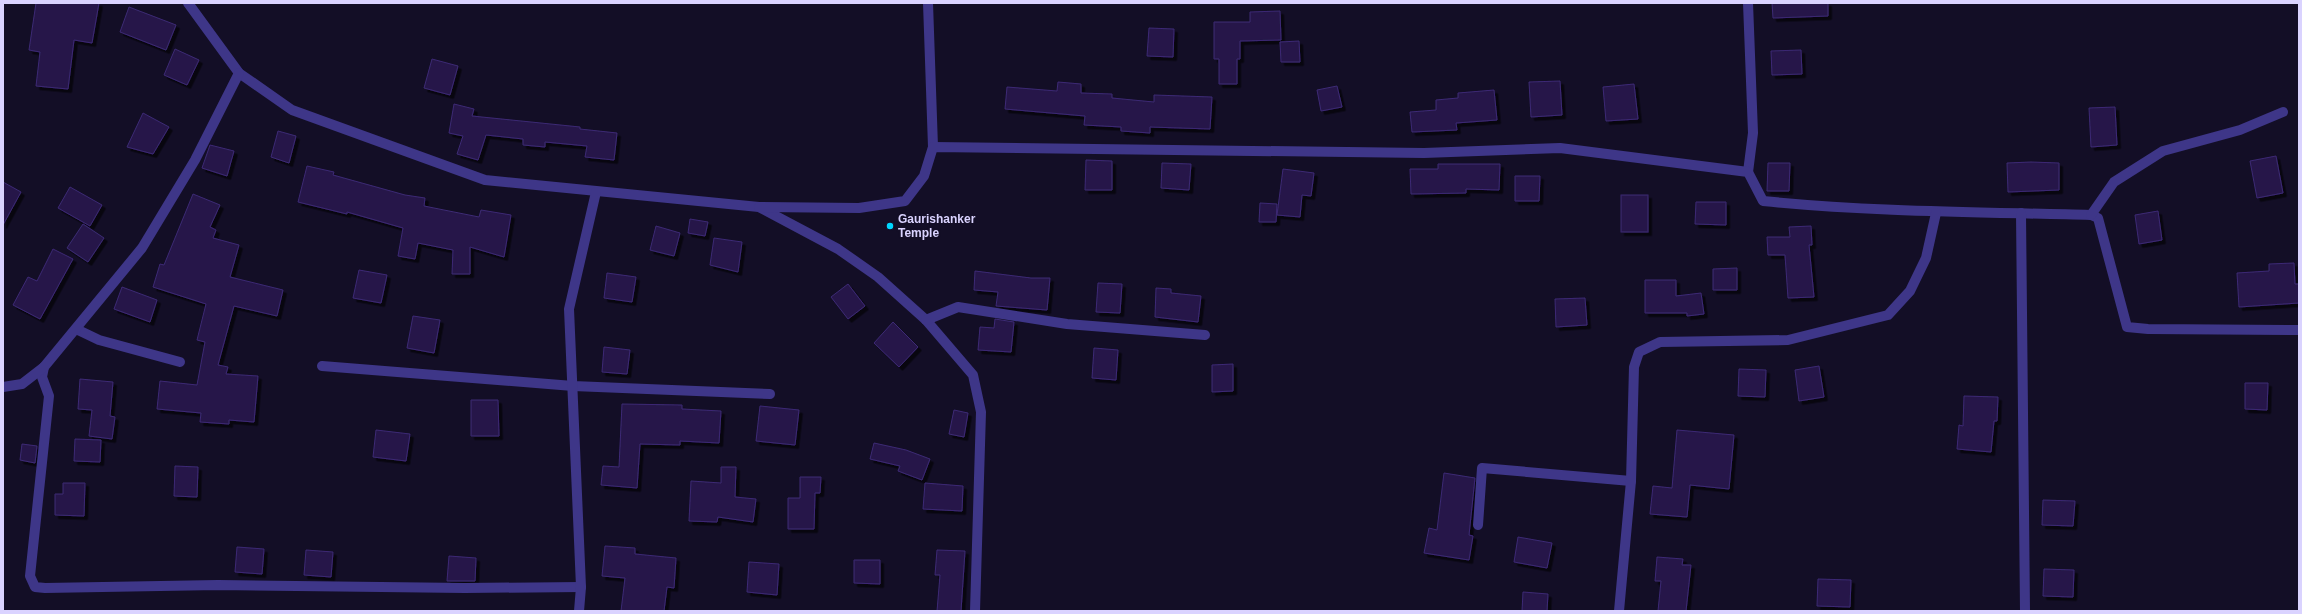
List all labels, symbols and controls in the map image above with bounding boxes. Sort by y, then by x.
place label: Gaurishanker Temple [898,212,976,240]
marker: Gaurishanker Temple [885,221,895,231]

